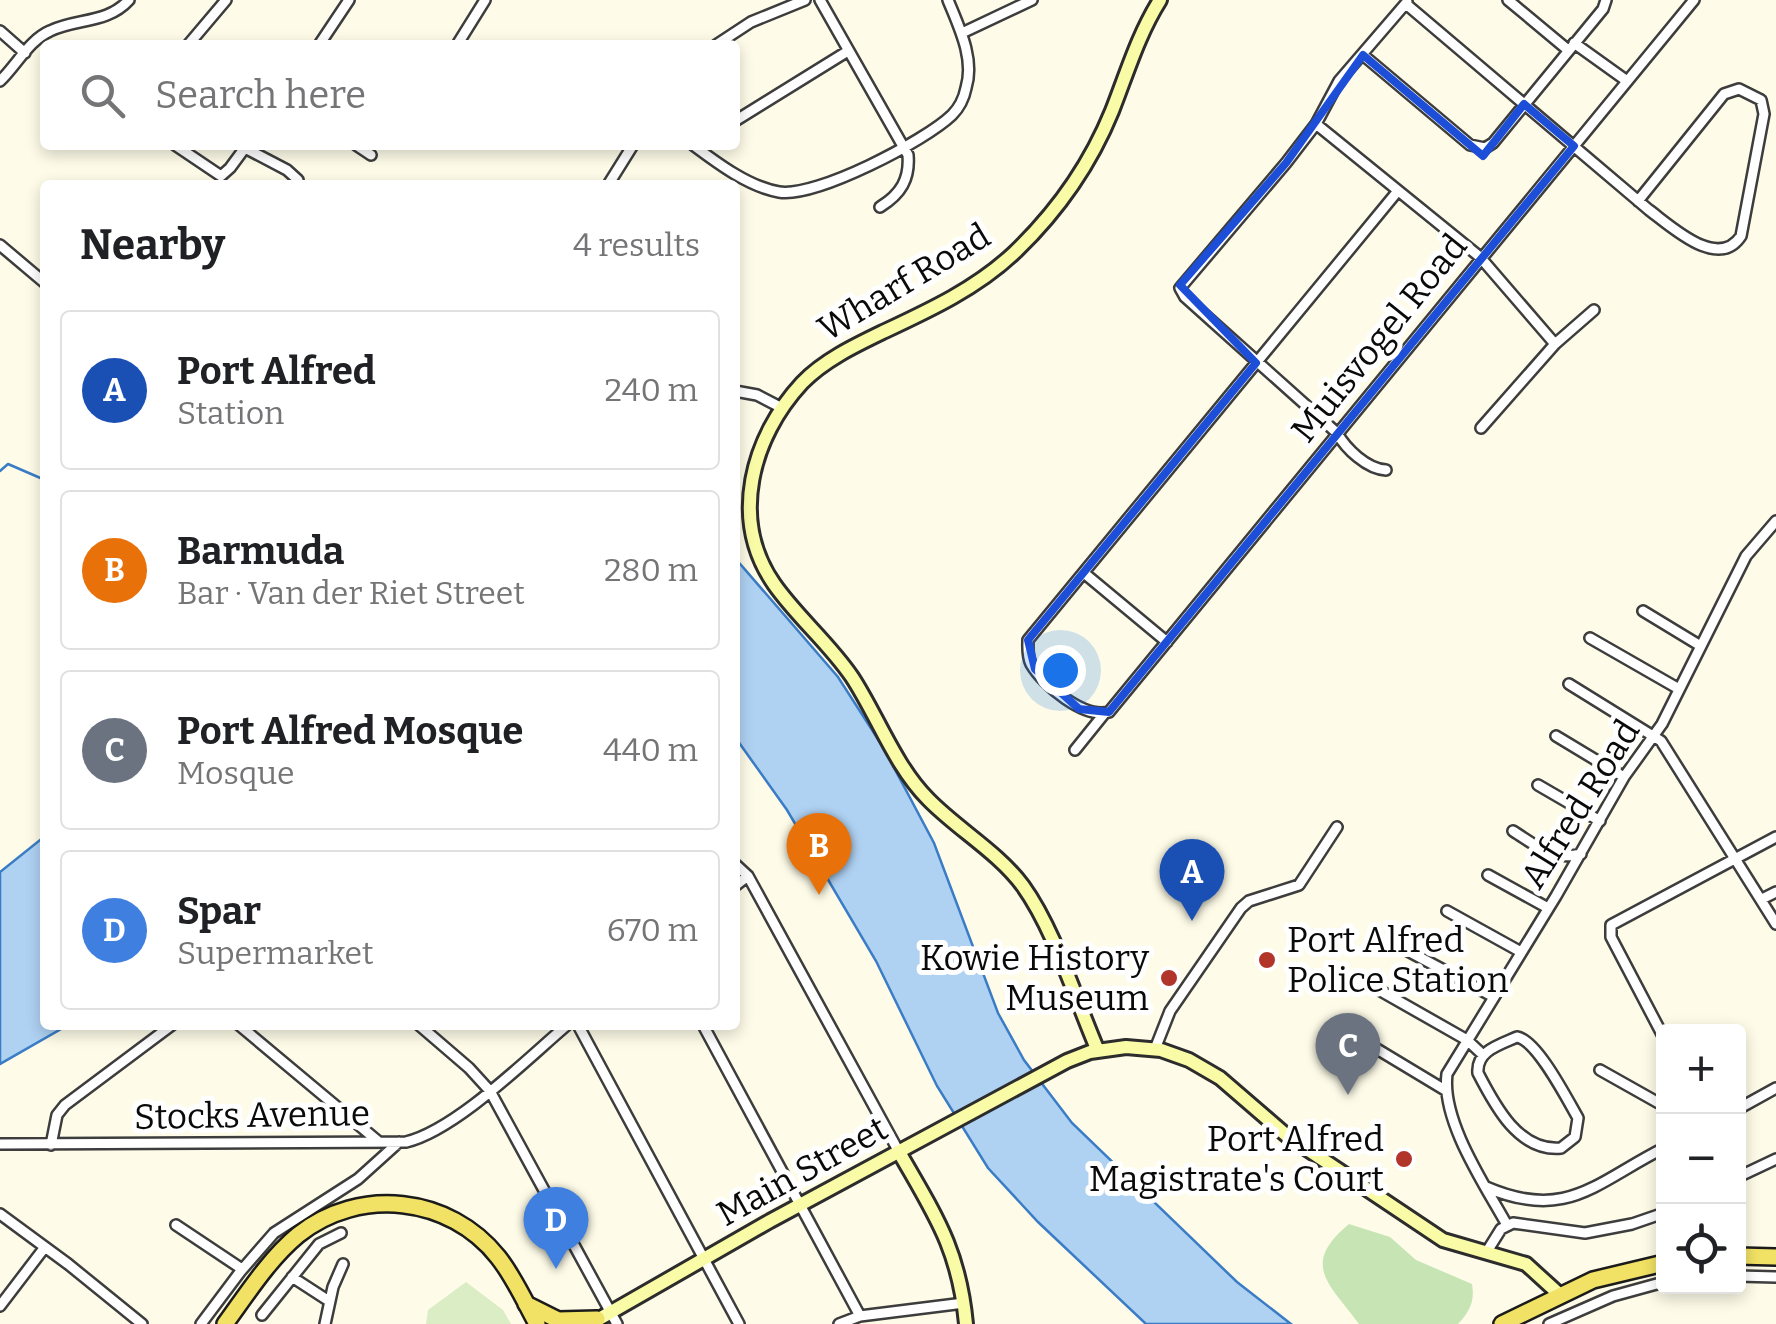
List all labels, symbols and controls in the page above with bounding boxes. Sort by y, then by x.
search box [40,40,740,150]
icon: search [75,68,130,123]
text: Search here [155,72,366,118]
street label: Wharf Road [811,214,997,350]
text: Nearby [80,220,225,270]
text: 4 results [573,226,700,264]
street label: Muisvogel Road [1282,226,1476,450]
text: Port Alfred [177,348,376,394]
text: A [103,371,126,409]
text: 240 m [604,371,698,409]
text: Station [177,394,284,432]
text: Barmuda [177,528,344,574]
text: B [104,551,125,589]
text: 280 m [604,551,698,589]
text: Bar · Van der Riet Street [177,574,525,612]
your location [1035,645,1086,696]
text: Port Alfred Mosque [177,708,523,754]
street label: Alfred Road [1512,712,1648,896]
text: C [104,731,125,769]
text: 440 m [603,731,698,769]
text: Mosque [177,754,295,792]
pin: B [786,812,852,895]
pin: A [1160,838,1224,921]
text: Spar [177,888,261,934]
text: D [103,911,126,949]
text: 670 m [607,911,698,949]
place label: Port Alfred Police Station [1287,919,1509,1001]
text: Supermarket [177,934,374,972]
place label: Kowie History Museum [920,937,1149,1019]
marker: Port Alfred Police Station [1256,949,1278,971]
marker: Kowie History Museum [1158,967,1180,989]
pin: C [1316,1012,1380,1095]
map controls [1656,1024,1746,1294]
button: + [1656,1024,1746,1114]
street label: Stocks Avenue [134,1092,370,1138]
street label: Main Street [710,1107,895,1235]
button: − [1656,1114,1746,1204]
place label: Port Alfred Magistrate's Court [1089,1118,1384,1200]
marker: Port Alfred Magistrate's Court [1393,1148,1415,1170]
pin: D [524,1186,588,1269]
button: locate [1656,1204,1746,1294]

